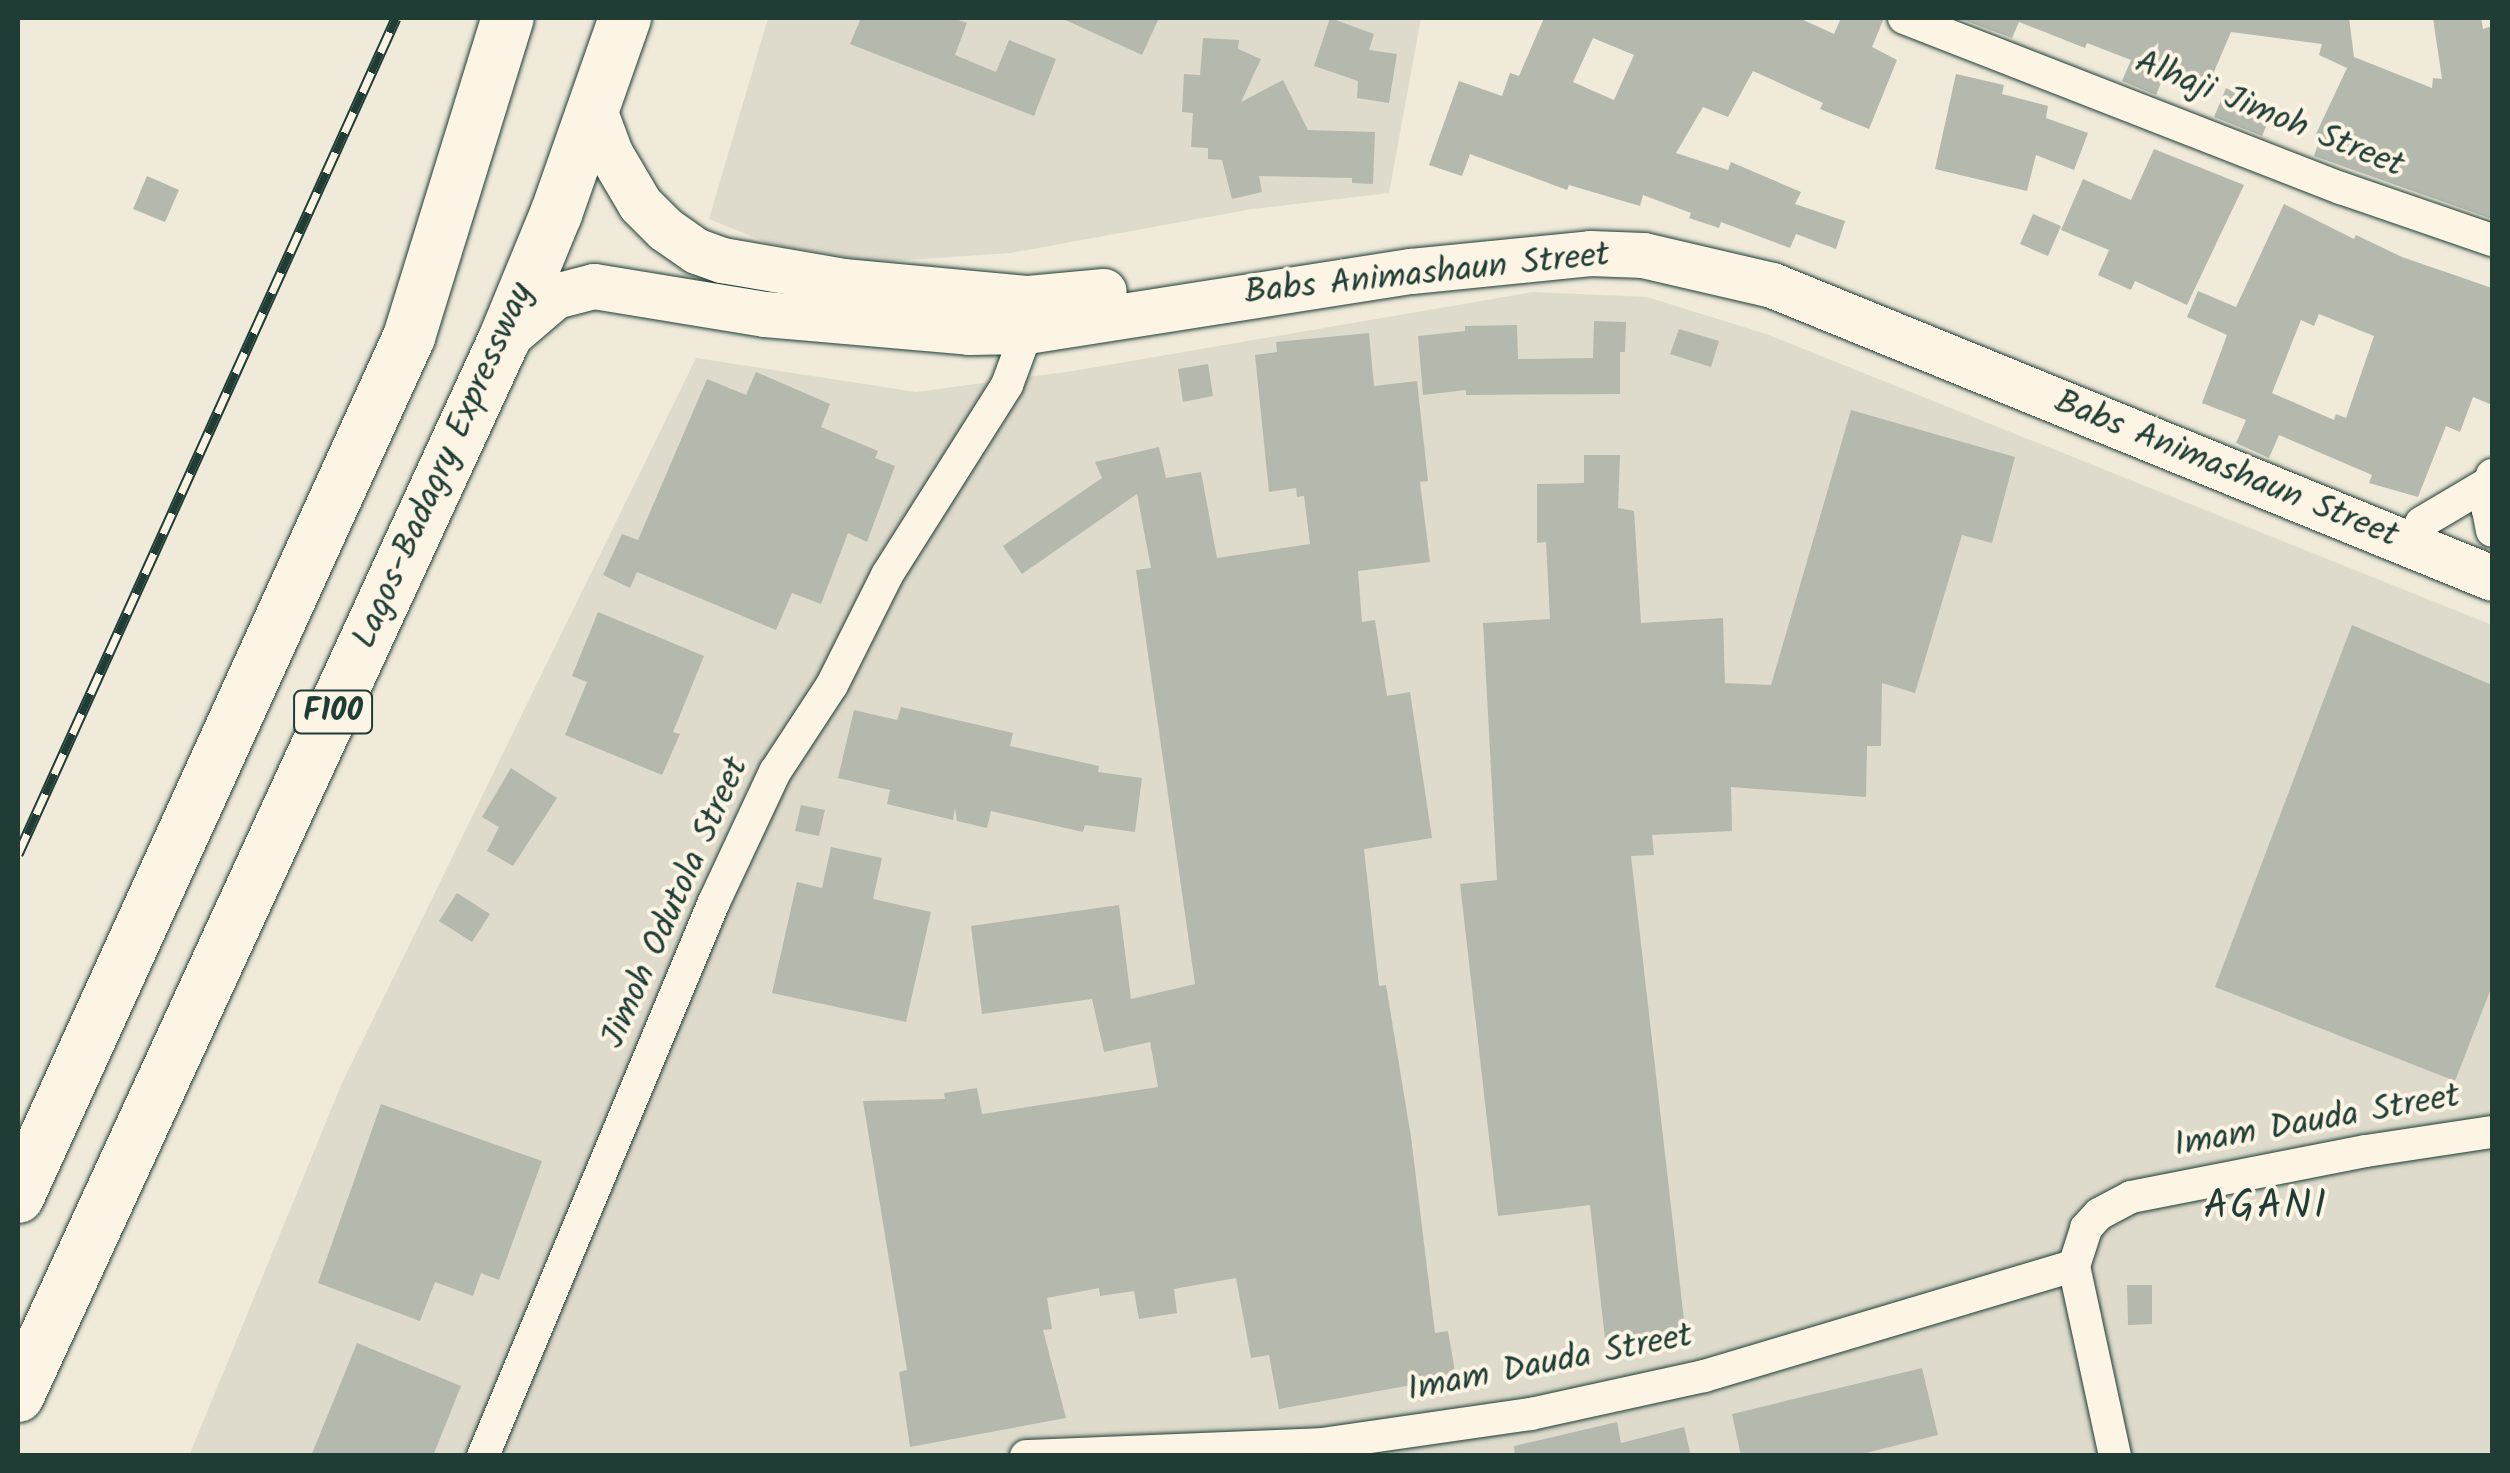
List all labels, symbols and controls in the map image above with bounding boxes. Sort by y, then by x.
street label: Alhaji Jimoh Street [2128,42,2410,188]
street label: Babs Animashaun Street [1242,235,1612,315]
street label: Lagos-Badagry Expressway [344,277,544,655]
street label: Babs Animashaun Street [2048,382,2404,558]
road number: F100 [293,685,373,739]
street label: Jimoh Odutola Street [593,751,759,1055]
street label: Imam Dauda Street [2171,1076,2463,1168]
district label: AGANI [2203,1183,2329,1231]
street label: Imam Dauda Street [1404,1316,1696,1412]

